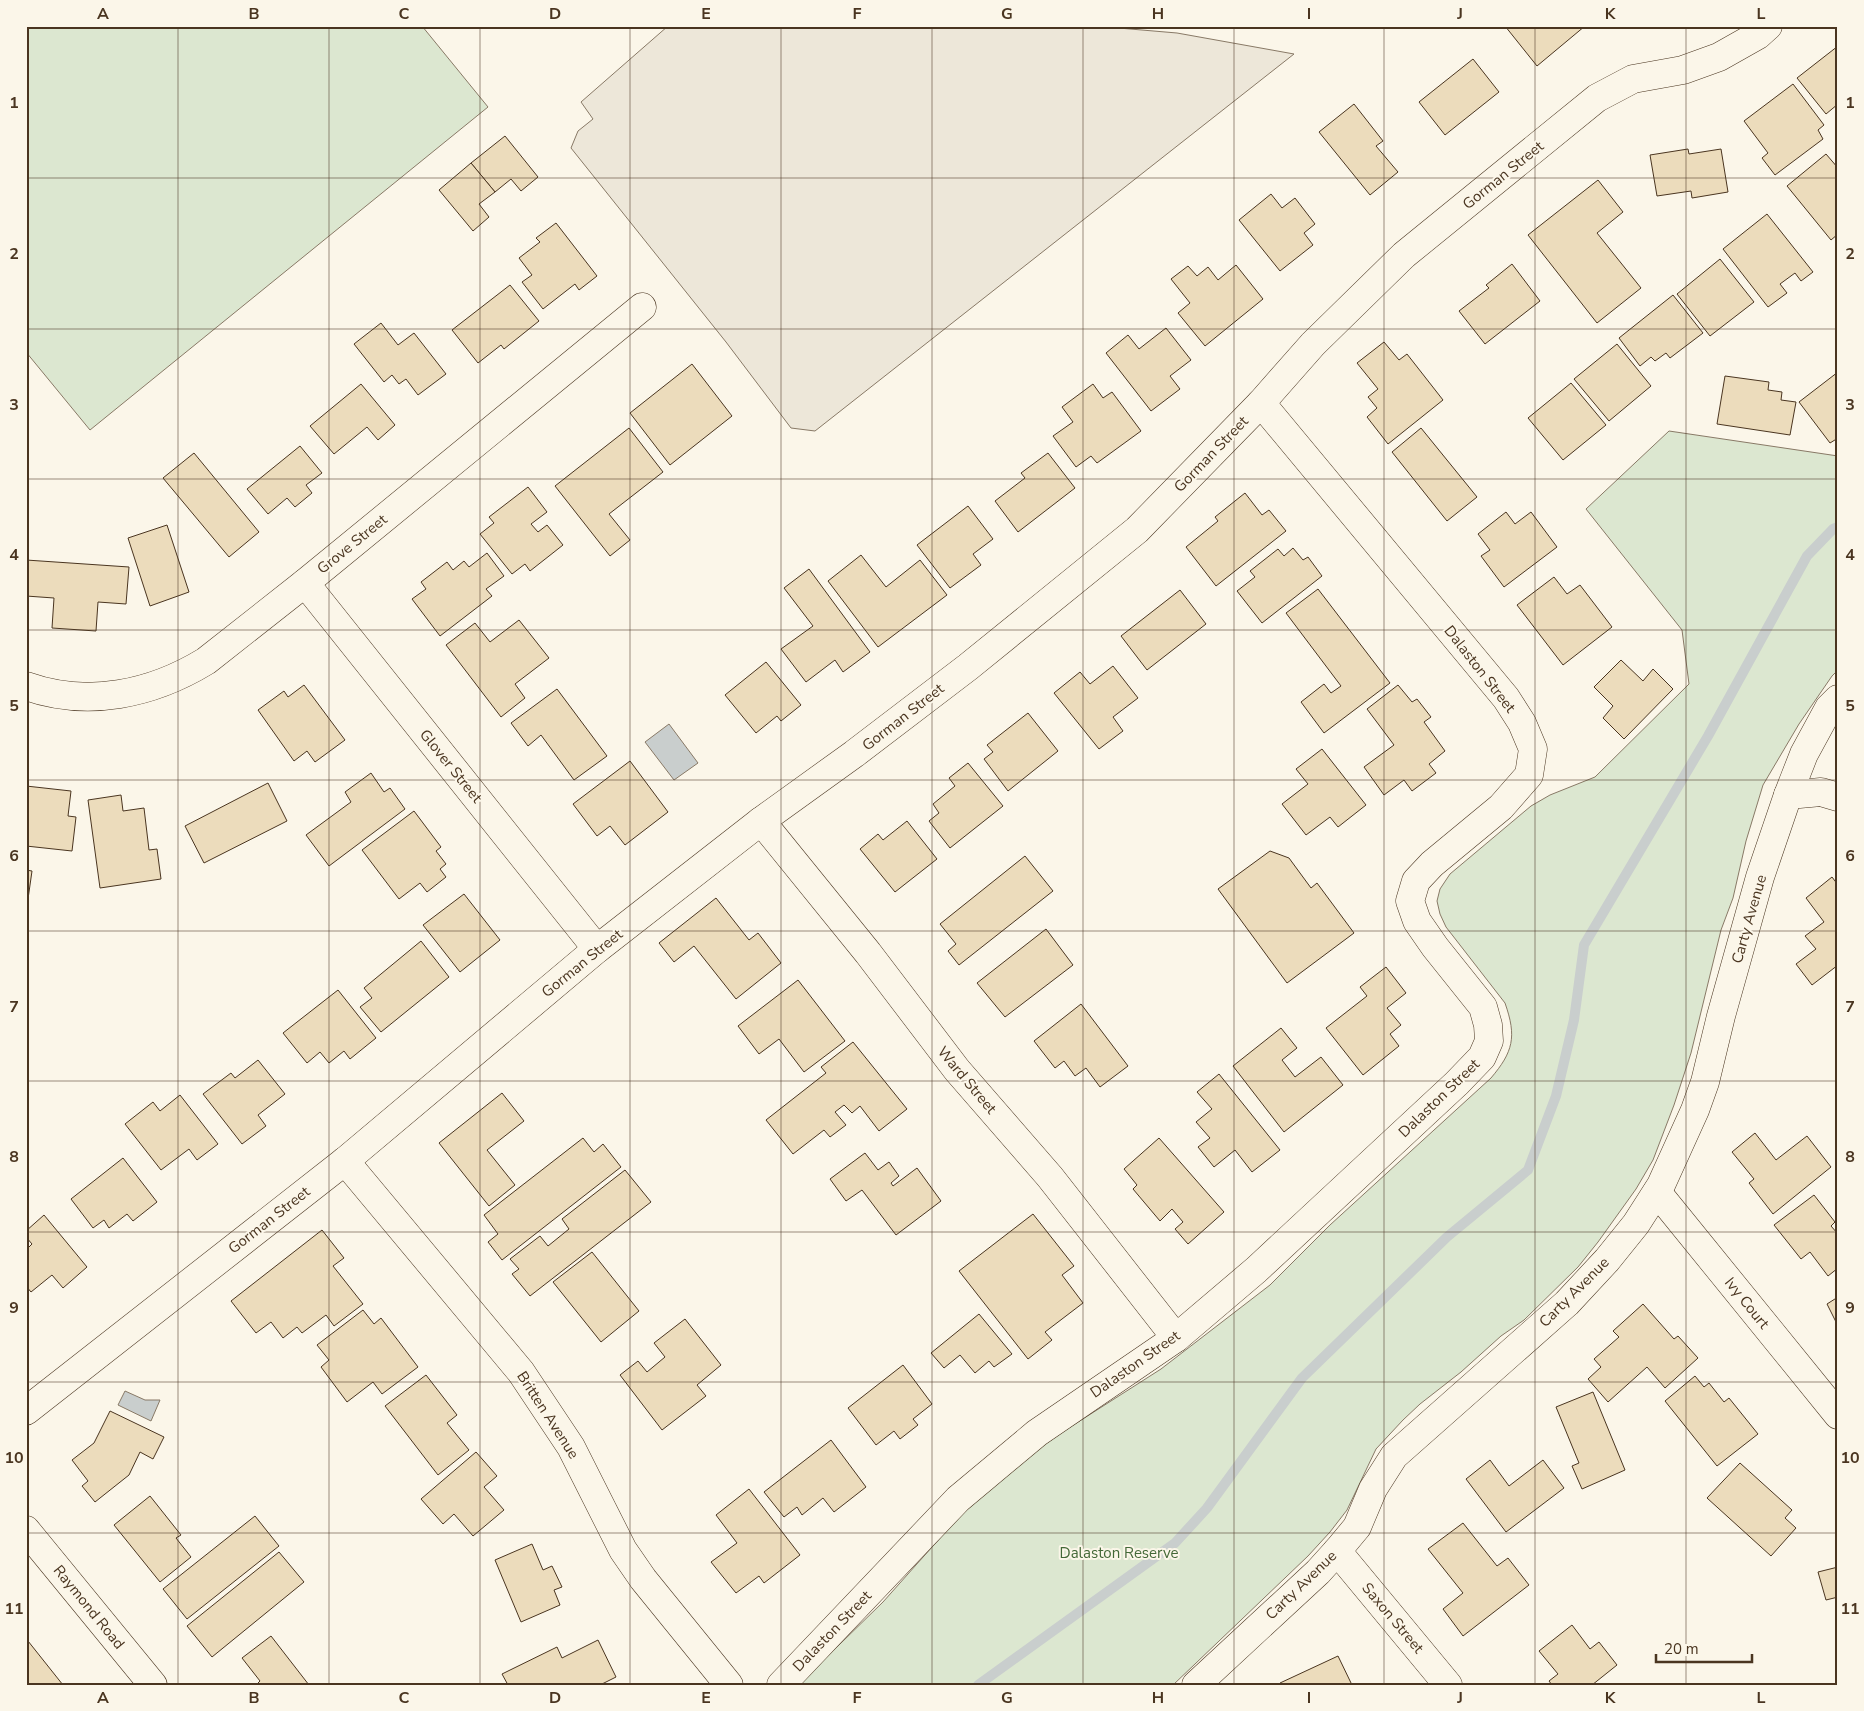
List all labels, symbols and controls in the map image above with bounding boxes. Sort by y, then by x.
text: A [97,3,109,25]
text: B [248,3,260,25]
text: C [399,3,410,25]
text: D [549,3,561,25]
text: E [701,3,711,25]
text: F [853,3,862,25]
text: G [1001,3,1013,25]
text: H [1152,3,1164,25]
text: I [1307,3,1311,25]
text: J [1456,3,1463,25]
text: K [1605,3,1617,25]
text: L [1757,3,1766,25]
text: 1 [9,92,19,114]
text: 1 [1845,92,1855,114]
street label: Gorman Street [1458,136,1548,214]
text: 2 [9,243,19,265]
text: 2 [1845,243,1855,265]
text: 3 [9,394,19,416]
text: 3 [1845,394,1855,416]
street label: Gorman Street [1170,411,1253,496]
street label: Grove Street [313,509,392,578]
text: 4 [9,544,19,566]
text: 4 [1845,544,1855,566]
street label: Dalaston Street [1440,621,1521,717]
street label: Gorman Street [858,678,949,755]
text: 5 [9,695,19,717]
text: 5 [1845,695,1855,717]
street label: Glover Street [415,725,487,808]
text: 6 [9,845,19,867]
text: 6 [1845,845,1855,867]
street label: Carty Avenue [1727,872,1771,966]
street label: Gorman Street [537,924,627,1002]
text: 7 [9,996,19,1018]
text: 7 [1845,996,1855,1018]
street label: Ward Street [933,1042,1002,1119]
street label: Dalaston Street [1394,1054,1484,1142]
text: 8 [9,1146,19,1168]
text: 8 [1845,1146,1855,1168]
street label: Gorman Street [224,1181,315,1258]
street label: Carty Avenue [1535,1253,1613,1331]
street label: Ivy Court [1720,1273,1774,1333]
text: 9 [9,1297,19,1319]
text: 9 [1845,1297,1855,1319]
street label: Dalaston Street [1086,1325,1185,1402]
street label: Britten Avenue [512,1367,584,1463]
text: 10 [4,1447,24,1469]
text: 10 [1840,1447,1860,1469]
park label: Dalaston Reserve [1060,1543,1178,1563]
street label: Carty Avenue [1261,1546,1341,1624]
street label: Raymond Road [49,1561,129,1653]
street label: Saxon Street [1358,1578,1429,1658]
street label: Dalaston Street [788,1586,876,1676]
text: 11 [4,1598,24,1620]
text: 11 [1840,1598,1860,1620]
scale bar [1656,1631,1753,1663]
text: 20 m [1664,1639,1699,1659]
text: A [97,1687,109,1709]
text: B [248,1687,260,1709]
text: C [399,1687,410,1709]
text: D [549,1687,561,1709]
text: E [701,1687,711,1709]
text: F [853,1687,862,1709]
text: G [1001,1687,1013,1709]
text: H [1152,1687,1164,1709]
text: I [1307,1687,1311,1709]
text: J [1456,1687,1463,1709]
text: K [1605,1687,1617,1709]
text: L [1757,1687,1766,1709]

